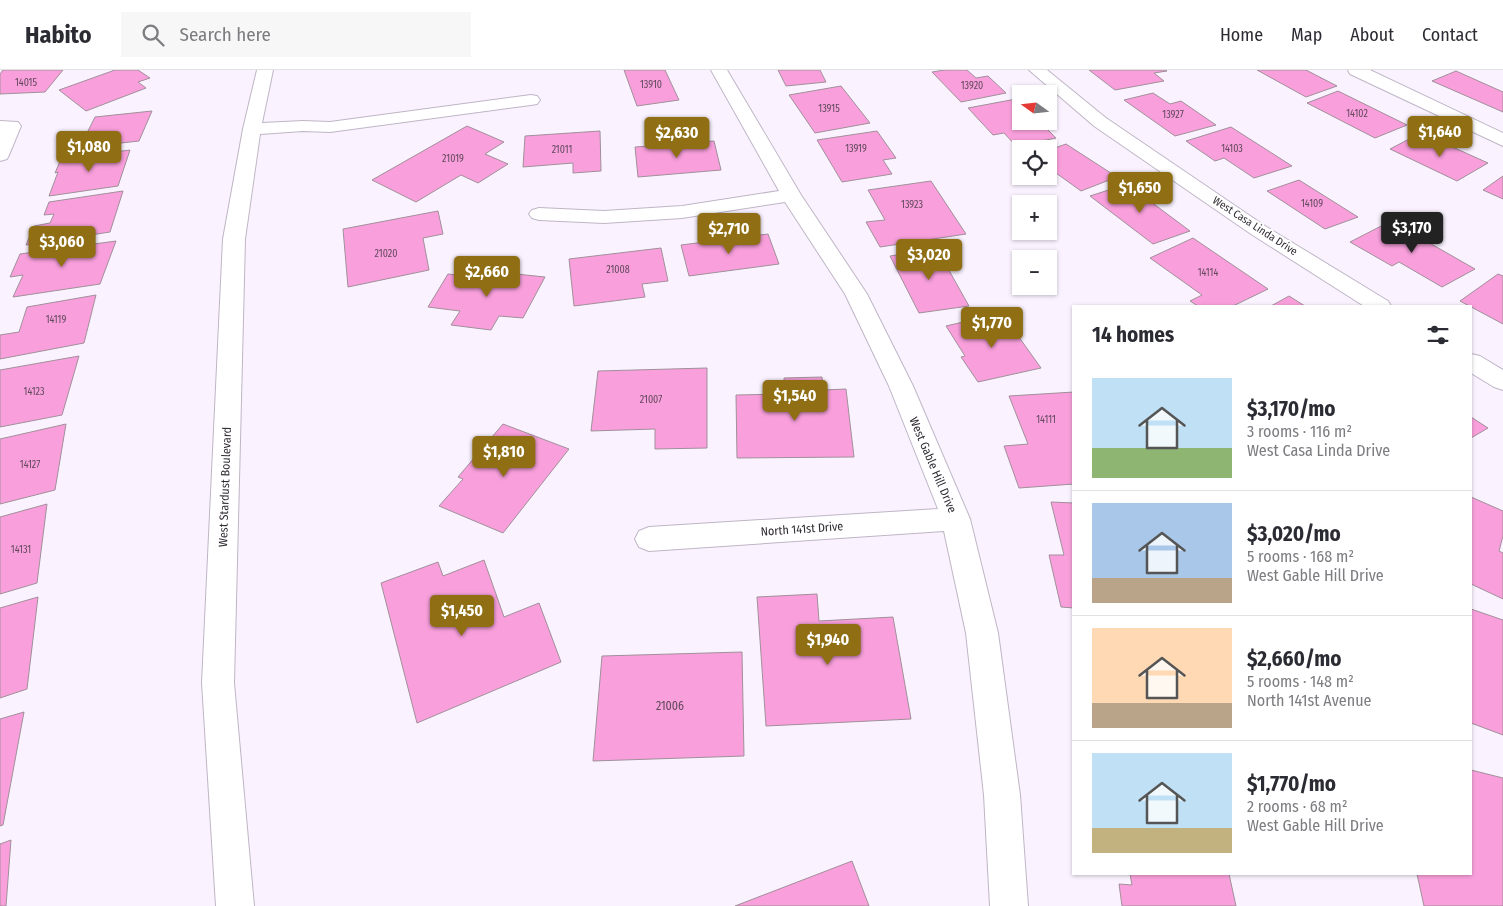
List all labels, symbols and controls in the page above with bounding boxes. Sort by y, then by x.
search box [121,12,471,57]
text: Habito [25,21,91,49]
icon: search [139,21,167,49]
text: Search here [179,23,271,46]
text: Home [1220,24,1263,46]
text: Map [1291,24,1322,46]
text: About [1350,24,1394,46]
text: Contact [1422,24,1478,46]
house number: 14015 [15,77,37,89]
house number: 13910 [640,79,662,91]
house number: 13920 [961,80,983,92]
north arrow [1012,85,1058,130]
map controls [1012,85,1057,295]
house number: 13915 [818,103,840,115]
house number: 14102 [1346,108,1368,120]
house number: 13927 [1162,109,1184,121]
pin: $2,630 [636,116,718,159]
pin: $1,640 [1399,116,1481,158]
text: $1,640 [1419,122,1461,141]
text: $2,630 [655,123,699,142]
pin: $1,080 [48,131,130,173]
text: $1,080 [67,137,111,156]
button: locate [1012,140,1057,185]
house number: 13919 [845,143,867,155]
house number: 14103 [1221,143,1243,155]
house number: 21011 [552,144,572,156]
house number: 21019 [442,153,464,165]
pin: $1,650 [1099,172,1181,214]
text: $1,650 [1119,178,1161,197]
street label: West Casa Linda Drive [1210,194,1300,258]
button: + [1012,195,1057,240]
house number: 14109 [1301,198,1323,210]
house number: 13923 [901,199,923,211]
pin: $2,710 [688,212,770,255]
pin: $3,170 [1371,212,1453,254]
text: $3,170 [1392,218,1432,237]
text: $2,710 [708,219,750,238]
pin: $3,060 [21,226,103,268]
text: $3,060 [40,232,84,251]
pin: $3,020 [888,238,970,281]
text: $3,020 [907,245,951,264]
house number: 21020 [375,248,397,260]
button: − [1012,250,1057,295]
pin: $2,660 [446,256,528,298]
text: $2,660 [465,262,509,281]
house number: 21008 [606,264,630,276]
house number: 14114 [1198,267,1219,279]
pin: $1,770 [951,306,1033,349]
text: $1,770 [972,313,1012,332]
house number: 14119 [46,314,66,326]
icon: filters [1424,321,1452,349]
text: 14 homes [1092,322,1174,348]
pin: $1,540 [754,380,836,422]
house number: 14123 [24,386,45,398]
text: $1,540 [774,386,816,405]
house number: 21007 [640,394,662,406]
text: $3,170/mo [1247,396,1336,422]
icon: home [1132,398,1192,458]
house number: 14111 [1036,414,1056,426]
street label: West Gable Hill Drive [907,415,959,515]
text: 3 rooms · 116 m² [1247,422,1352,441]
street label: West Stardust Boulevard [216,427,234,547]
pin: $1,810 [463,436,545,478]
text: West Casa Linda Drive [1247,441,1390,460]
text: $1,810 [483,442,525,461]
house number: 14127 [20,459,40,471]
street label: North 141st Drive [760,519,844,539]
text: $3,020/mo [1247,521,1341,547]
icon: home [1132,523,1192,583]
house number: 14131 [11,544,31,556]
text: 5 rooms · 168 m² [1247,547,1354,566]
text: West Gable Hill Drive [1247,566,1384,585]
pin: $1,450 [421,594,503,637]
text: $1,450 [441,601,483,620]
pin: $1,940 [787,624,869,666]
text: $1,940 [807,630,849,649]
text: $2,660/mo [1247,646,1341,672]
icon: home [1132,648,1192,708]
text: 5 rooms · 148 m² [1247,672,1354,691]
text: North 141st Avenue [1247,691,1371,710]
house number: 21006 [656,699,684,713]
text: $1,770/mo [1247,771,1336,797]
icon: home [1132,773,1192,833]
text: 2 rooms · 68 m² [1247,797,1348,816]
text: West Gable Hill Drive [1247,816,1384,835]

